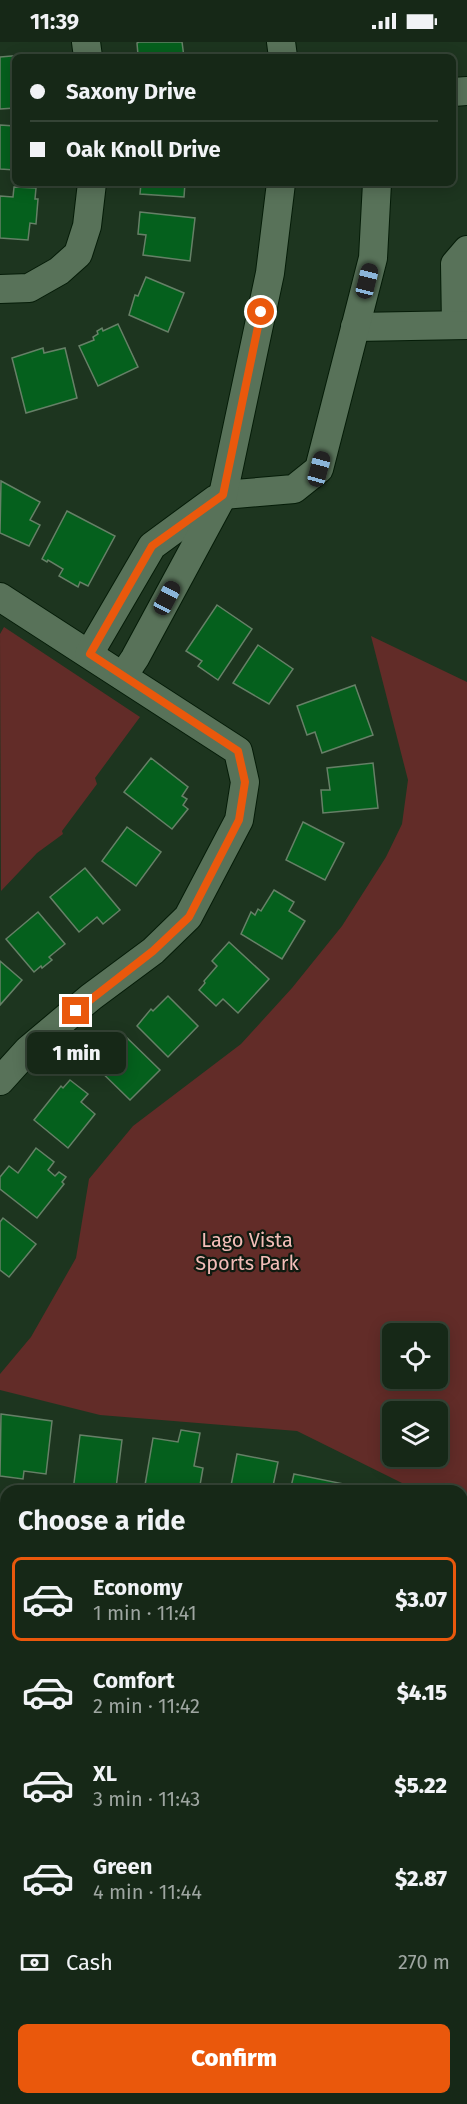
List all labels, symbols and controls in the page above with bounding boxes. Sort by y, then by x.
text: 11:39 [30,8,79,35]
text: Saxony Drive [66,78,196,105]
text: Oak Knoll Drive [66,136,221,163]
car [354,261,380,301]
route start [247,298,274,325]
car [306,449,332,489]
car [151,578,183,618]
route end [62,997,89,1024]
callout: 1 min [26,1032,125,1074]
text: 1 min [53,1041,100,1065]
park label: Lago Vista Sports Park [195,1228,299,1275]
map controls [382,1323,448,1467]
button: locate [382,1323,448,1389]
button: layers [382,1401,448,1467]
text: Choose a ride [18,1505,185,1537]
icon: car [21,1572,75,1626]
text: Economy [93,1574,182,1601]
text: $3.07 [395,1586,447,1613]
text: 1 min · 11:41 [93,1601,197,1625]
icon: car [21,1665,75,1719]
text: Comfort [93,1667,174,1694]
text: $4.15 [397,1679,447,1706]
text: 2 min · 11:42 [93,1694,200,1718]
icon: car [21,1758,75,1812]
text: XL [93,1760,117,1787]
text: $5.22 [394,1772,447,1799]
text: 3 min · 11:43 [93,1787,200,1811]
icon: car [21,1851,75,1905]
text: Green [93,1853,152,1880]
text: $2.87 [395,1865,447,1892]
text: 4 min · 11:44 [93,1880,202,1904]
icon: cash [18,1946,51,1979]
text: Cash [66,1949,113,1976]
text: 270 m [398,1950,450,1974]
button: Confirm [18,2024,450,2093]

